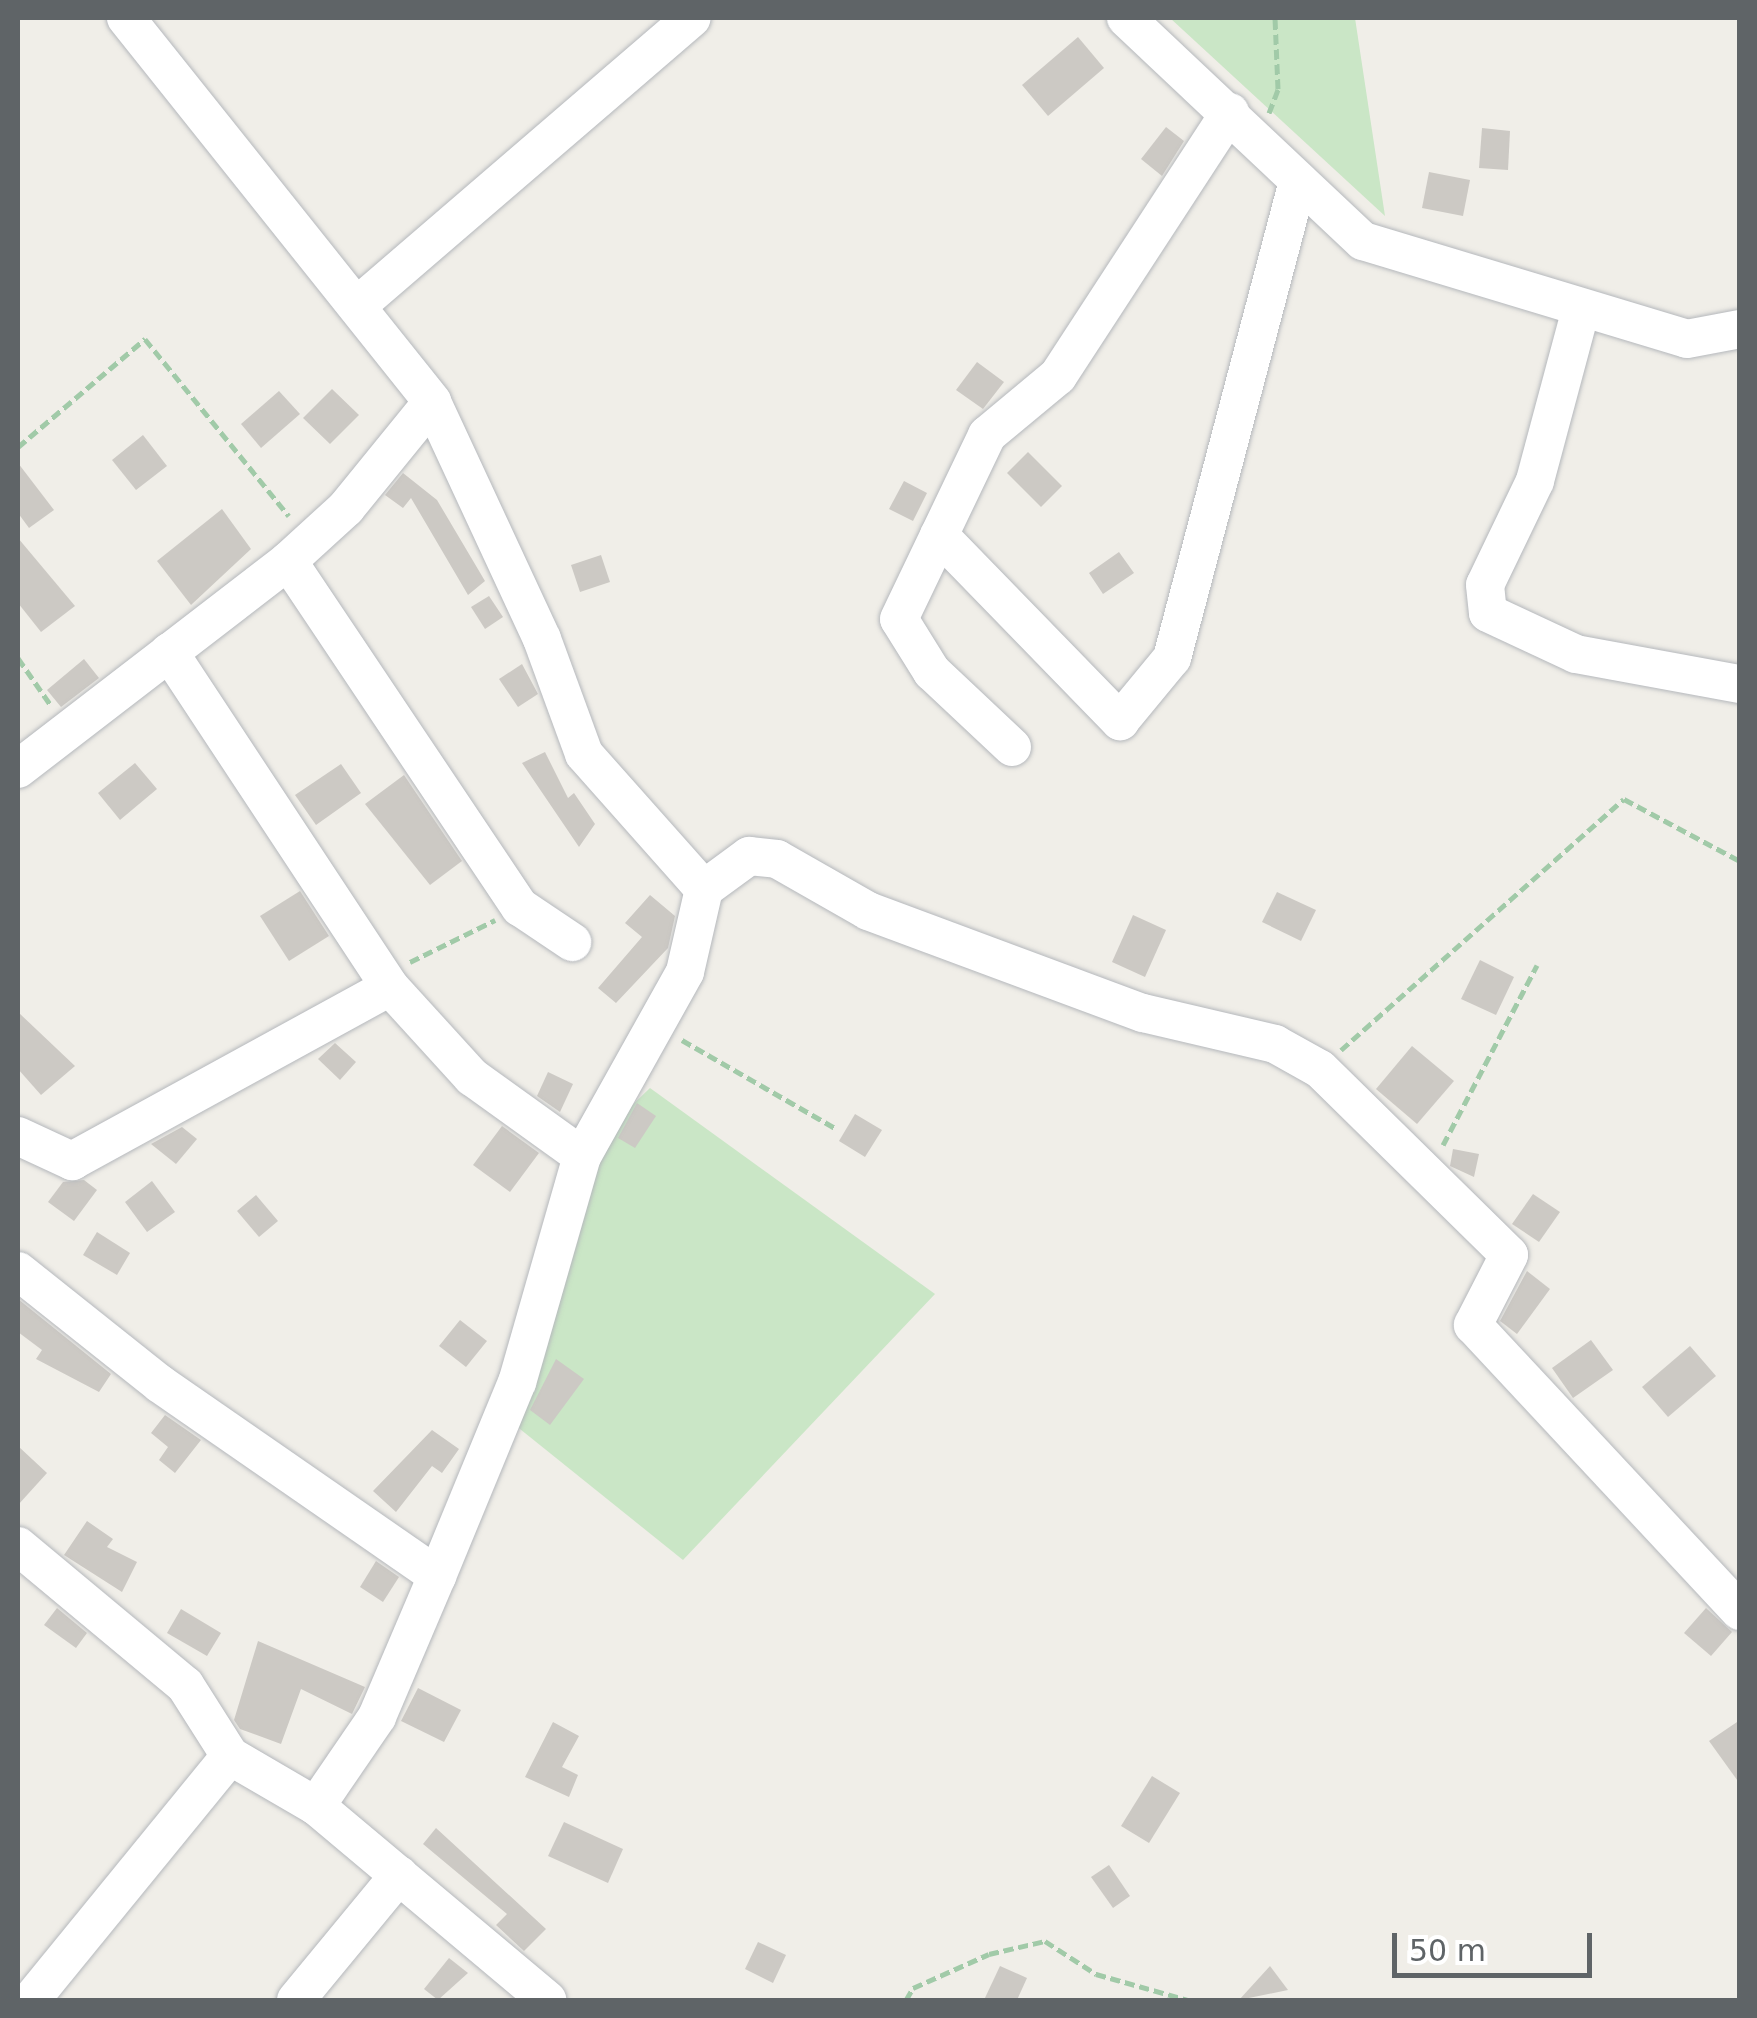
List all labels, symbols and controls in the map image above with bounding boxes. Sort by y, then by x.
scale bar [1397,1913,1597,1975]
text: 50 m [1409,1933,1486,1968]

